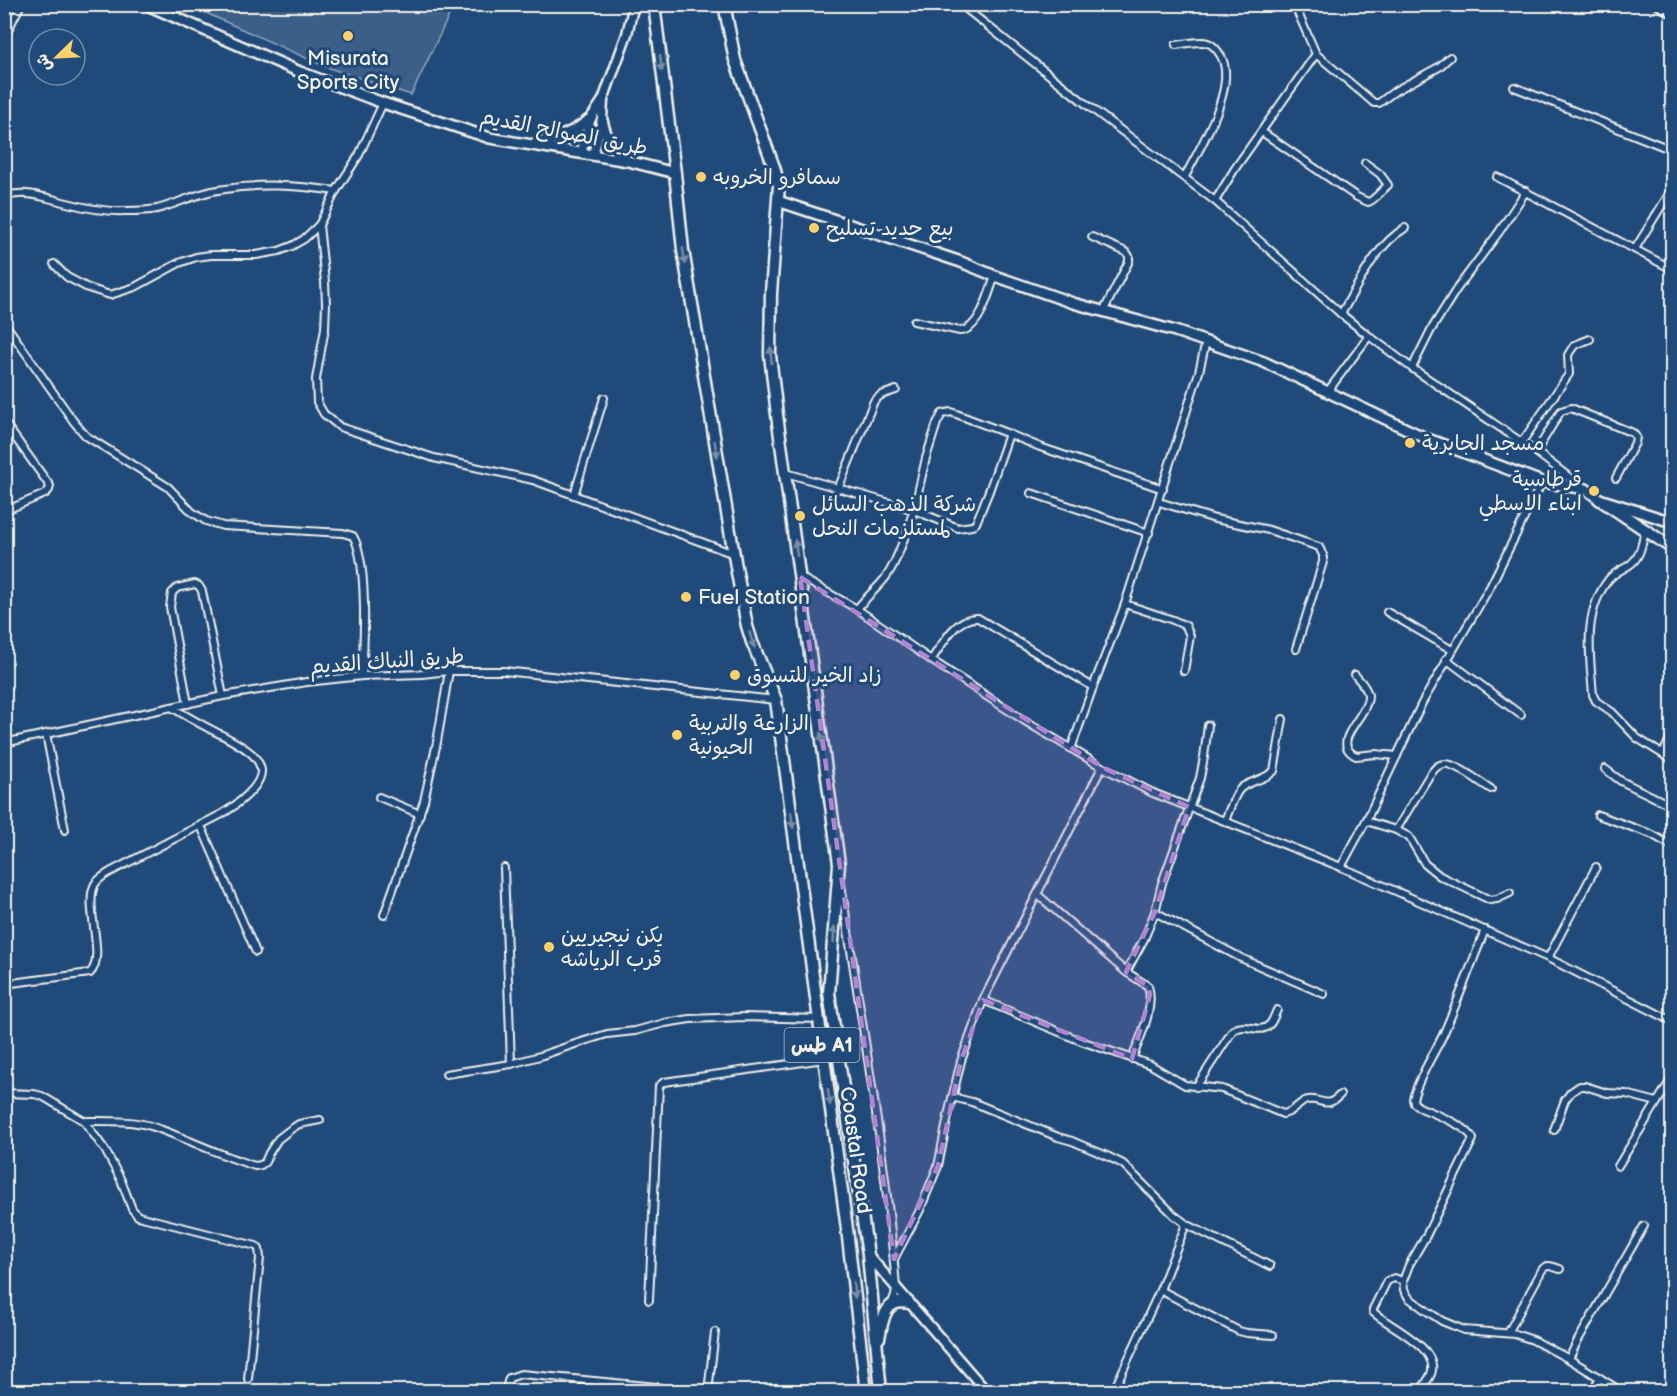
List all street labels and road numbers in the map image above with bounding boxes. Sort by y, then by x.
street label: طريق الصوالح القديم [477,104,650,164]
street label: طريق النباك القديم [309,644,465,682]
road number: طس A1 [784,1028,860,1062]
street label: Coastal Road [834,1085,877,1215]

